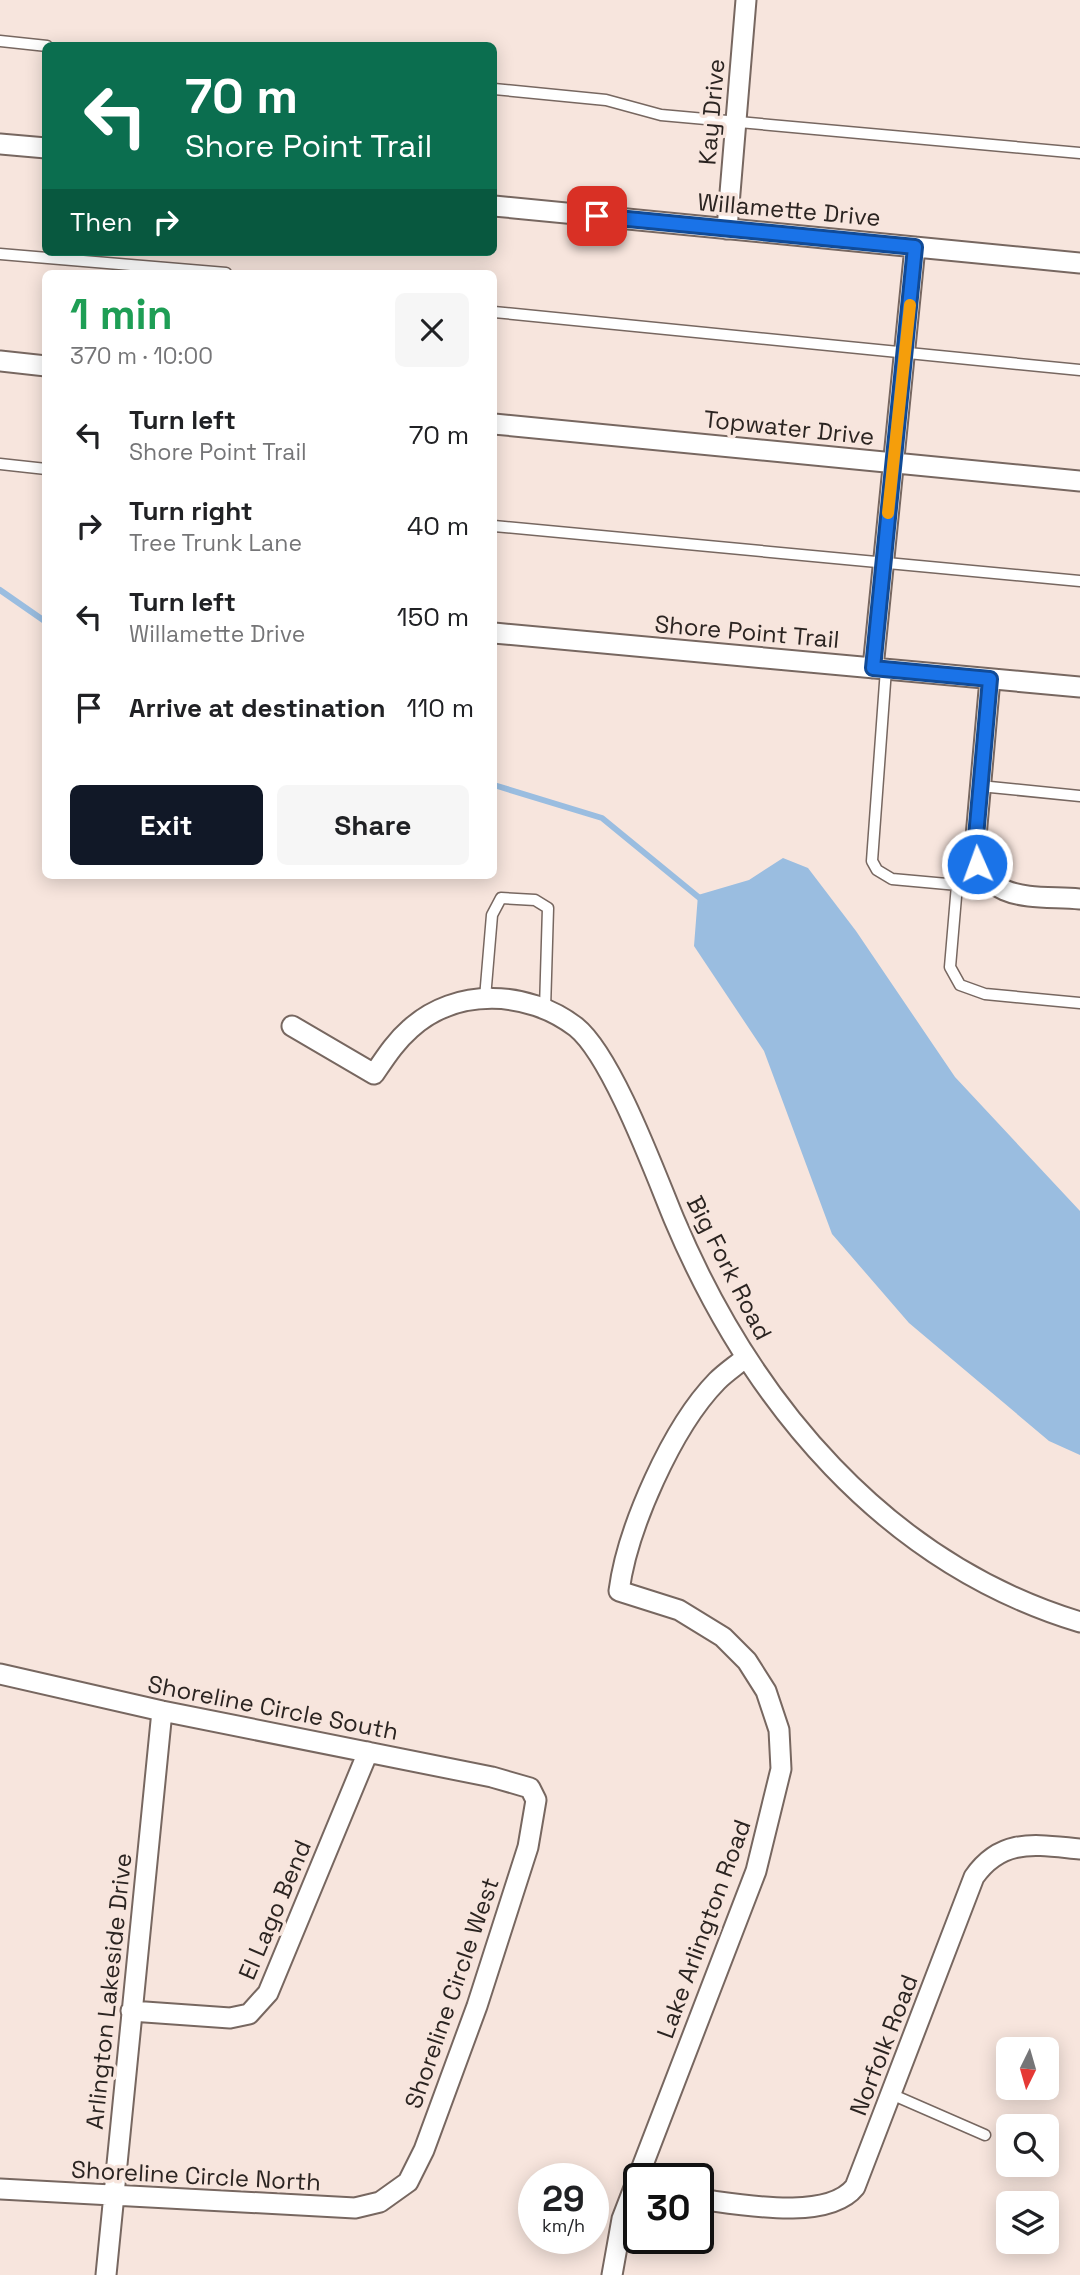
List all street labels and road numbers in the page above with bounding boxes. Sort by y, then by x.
street label: Kay Drive [691,58,732,166]
street label: Willamette Drive [696,186,882,233]
street label: Topwater Drive [702,403,876,452]
street label: Shore Point Trail [653,608,841,655]
street label: Big Fork Road [680,1190,779,1345]
street label: Shoreline Circle South [145,1668,401,1747]
street label: Lake Arlington Road [650,1815,758,2042]
street label: El Lago Bend [231,1835,318,1984]
street label: Arlington Lakeside Drive [79,1851,138,2131]
street label: Shoreline Circle West [397,1873,506,2113]
street label: Norfolk Road [842,1970,925,2120]
street label: Shoreline Circle North [70,2153,322,2198]

